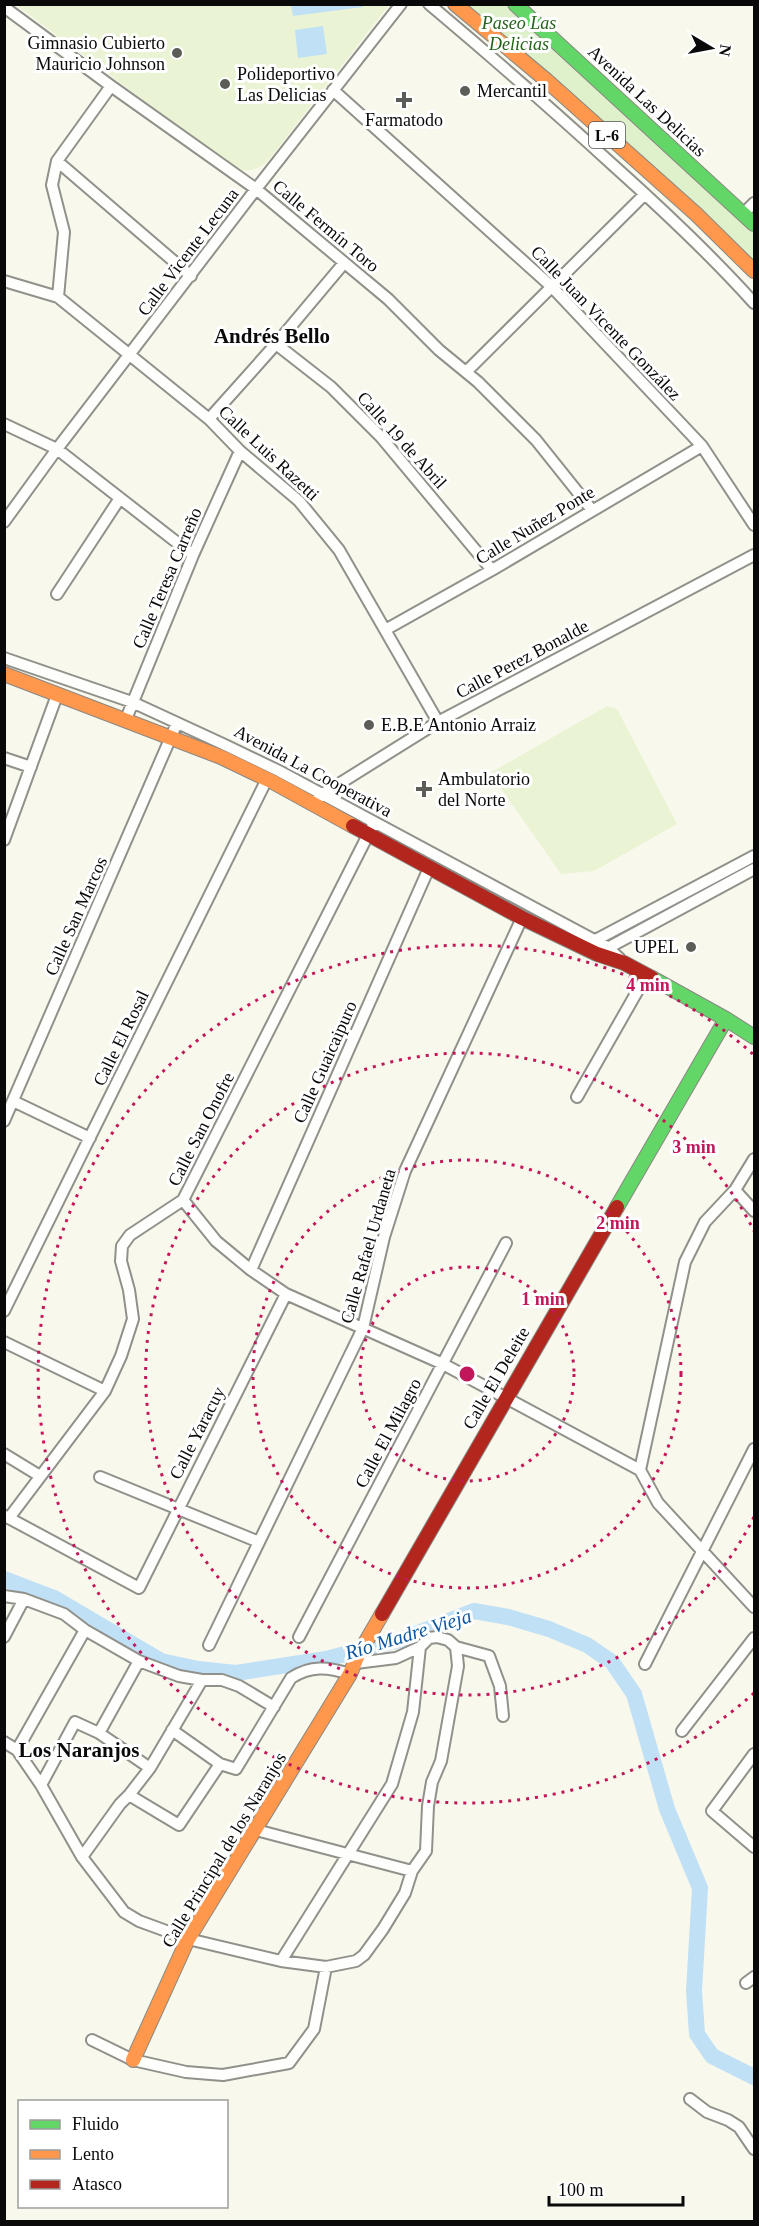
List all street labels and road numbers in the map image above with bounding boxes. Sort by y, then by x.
street label: Avenida Las Delicias [584,41,710,161]
road number: L-6 [589,122,625,148]
street label: Calle Fermín Toro [269,176,383,276]
street label: Calle Vicente Lecuna [134,184,242,320]
street label: Calle Juan Vicente González [527,242,685,404]
street label: Calle 19 de Abril [353,387,451,493]
street label: Calle Luis Razetti [215,401,323,505]
street label: Calle Nuñez Ponte [472,482,598,568]
street label: Calle Teresa Carreño [128,504,206,652]
street label: Calle Perez Bonalde [452,616,592,702]
street label: Avenida La Cooperativa [231,721,395,821]
street label: Calle San Marcos [41,853,111,979]
street label: Calle El Rosal [89,987,153,1089]
street label: Calle Guaicaipuro [289,998,361,1126]
street label: Calle San Onofre [164,1069,238,1189]
street label: Calle Rafael Urdaneta [336,1166,400,1326]
street label: Calle El Deleite [459,1323,533,1433]
street label: Calle El Milagro [351,1375,425,1491]
street label: Calle Yaracuy [165,1383,229,1483]
street label: Calle Principal de los Naranjos [158,1749,290,1951]

